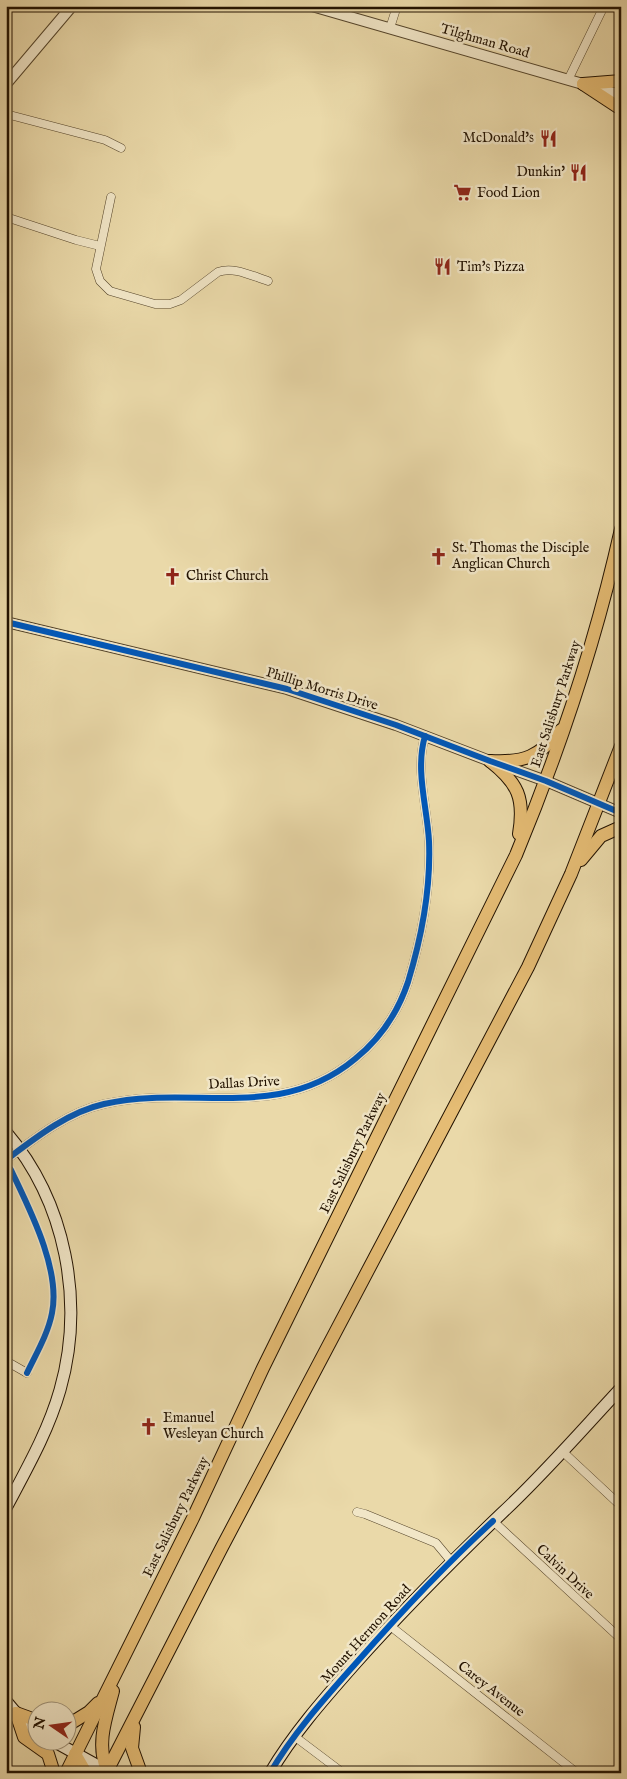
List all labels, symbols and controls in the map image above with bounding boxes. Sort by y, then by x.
street label: Tilghman Road [438,20,532,62]
restaurant icon: McDonald's [538,128,558,148]
place label: McDonald's [463,129,534,147]
restaurant icon: Dunkin' [569,162,589,182]
place label: Dunkin' [517,163,565,181]
supermarket icon: Food Lion [453,183,473,203]
place label: Food Lion [477,184,541,202]
restaurant icon: Tim's Pizza [433,257,453,277]
place label: Tim's Pizza [457,258,525,276]
place label: St. Thomas the Disciple Anglican Church [451,539,590,573]
church icon: St. Thomas the Disciple Anglican Church [428,546,448,566]
church icon: Christ Church [162,566,182,586]
place label: Christ Church [186,567,269,585]
street label: East Salisbury Parkway [527,638,585,770]
street label: Phillip Morris Drive [264,663,381,715]
street label: Dallas Drive [208,1072,281,1094]
street label: East Salisbury Parkway [316,1089,390,1217]
place label: Emanuel Wesleyan Church [163,1409,264,1443]
church icon: Emanuel Wesleyan Church [139,1416,159,1436]
street label: East Salisbury Parkway [139,1453,213,1581]
street label: Calvin Drive [532,1541,598,1604]
street label: Mount Hermon Road [317,1580,415,1687]
street label: Carey Avenue [454,1657,529,1721]
north arrow [28,1702,78,1752]
text: N [30,1715,50,1732]

